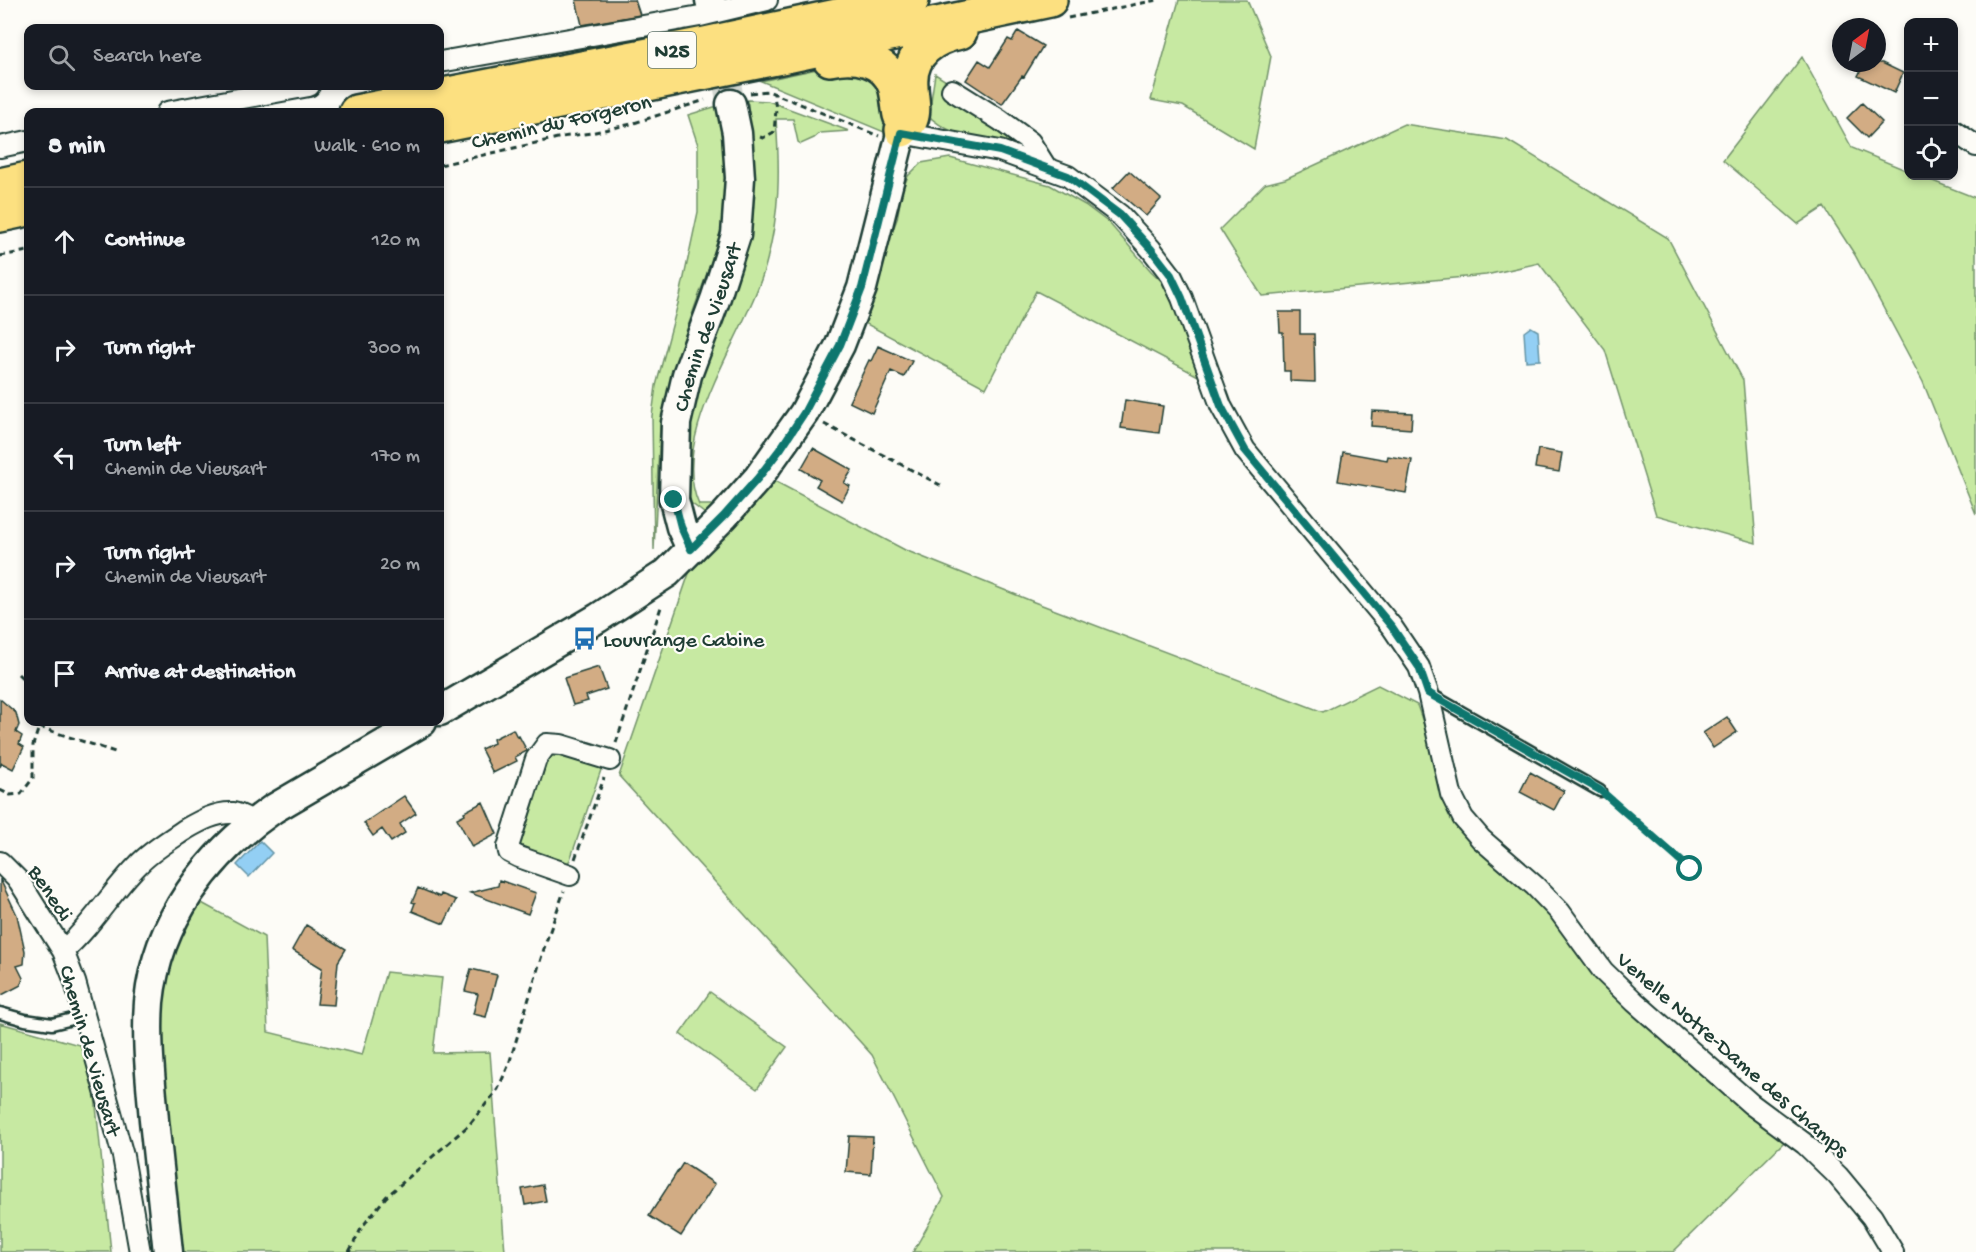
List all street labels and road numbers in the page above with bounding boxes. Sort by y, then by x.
road number: N25 [648,32,696,68]
street label: Chemin du Forgeron [470,90,655,157]
street label: Chemin de Vieusart [670,238,750,414]
street label: Benedi [20,860,77,927]
street label: Venelle Notre-Dame des Champs [1609,947,1854,1165]
street label: Chemin de Vieusart [51,963,126,1141]

